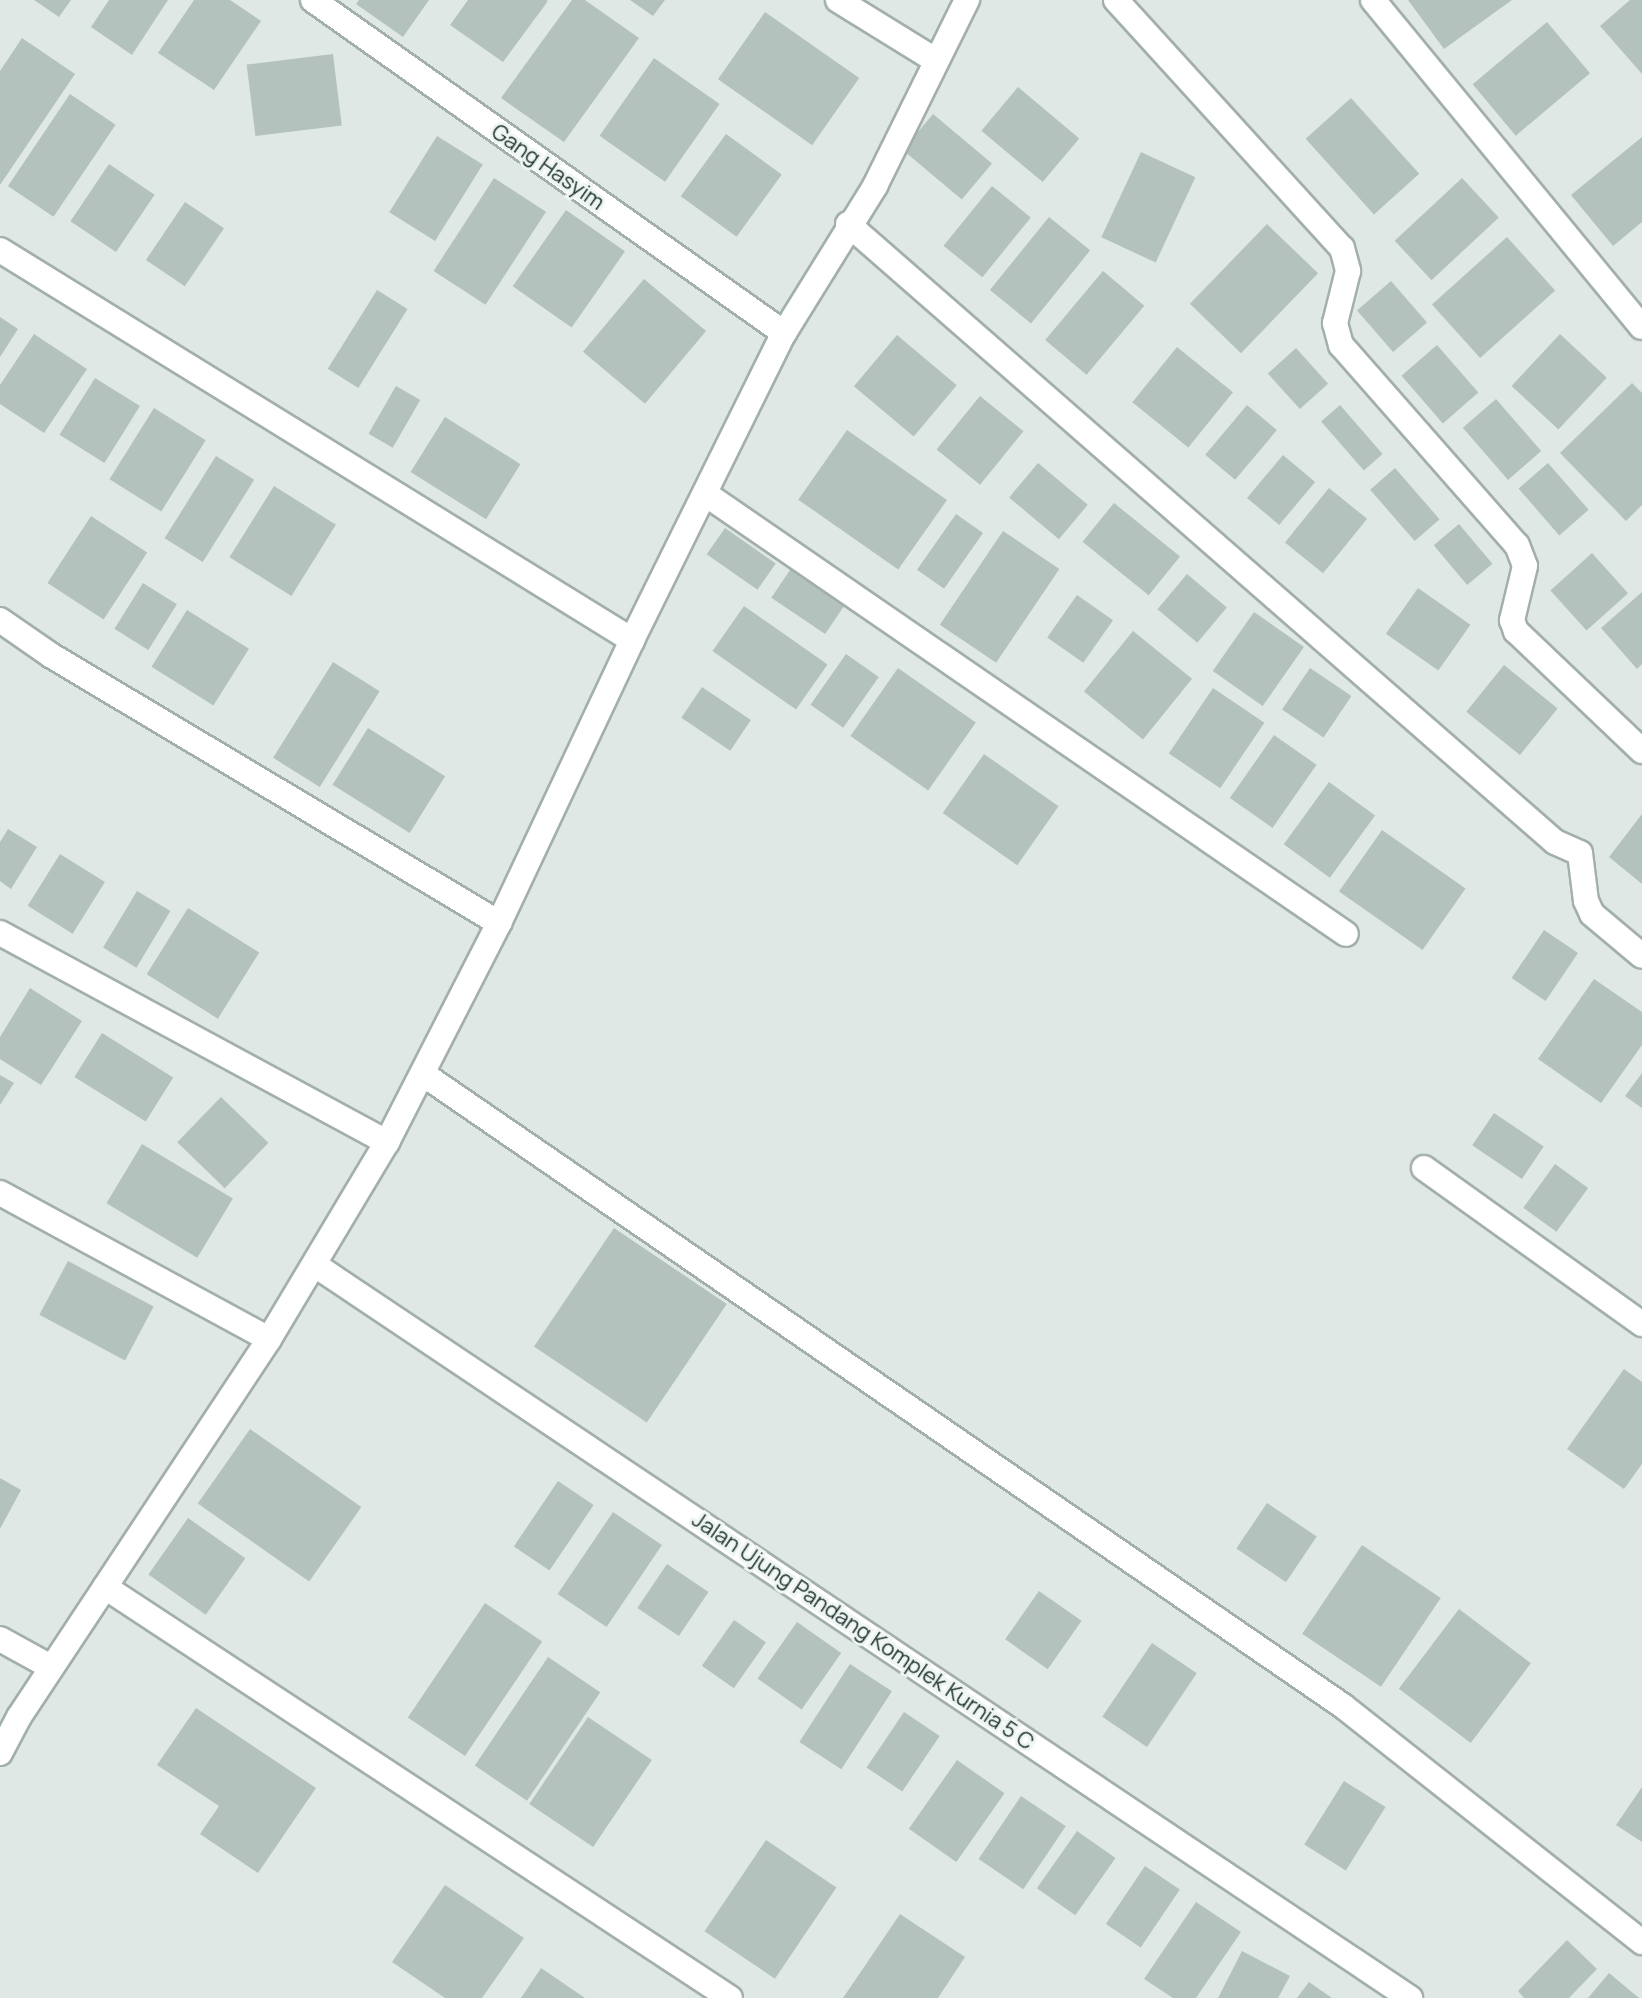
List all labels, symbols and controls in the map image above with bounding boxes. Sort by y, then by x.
street label: Gang Hasyim [486,118,610,216]
street label: Jalan Ujung Pandang Komplek Kurnia 5 C [687,1506,1039,1756]

